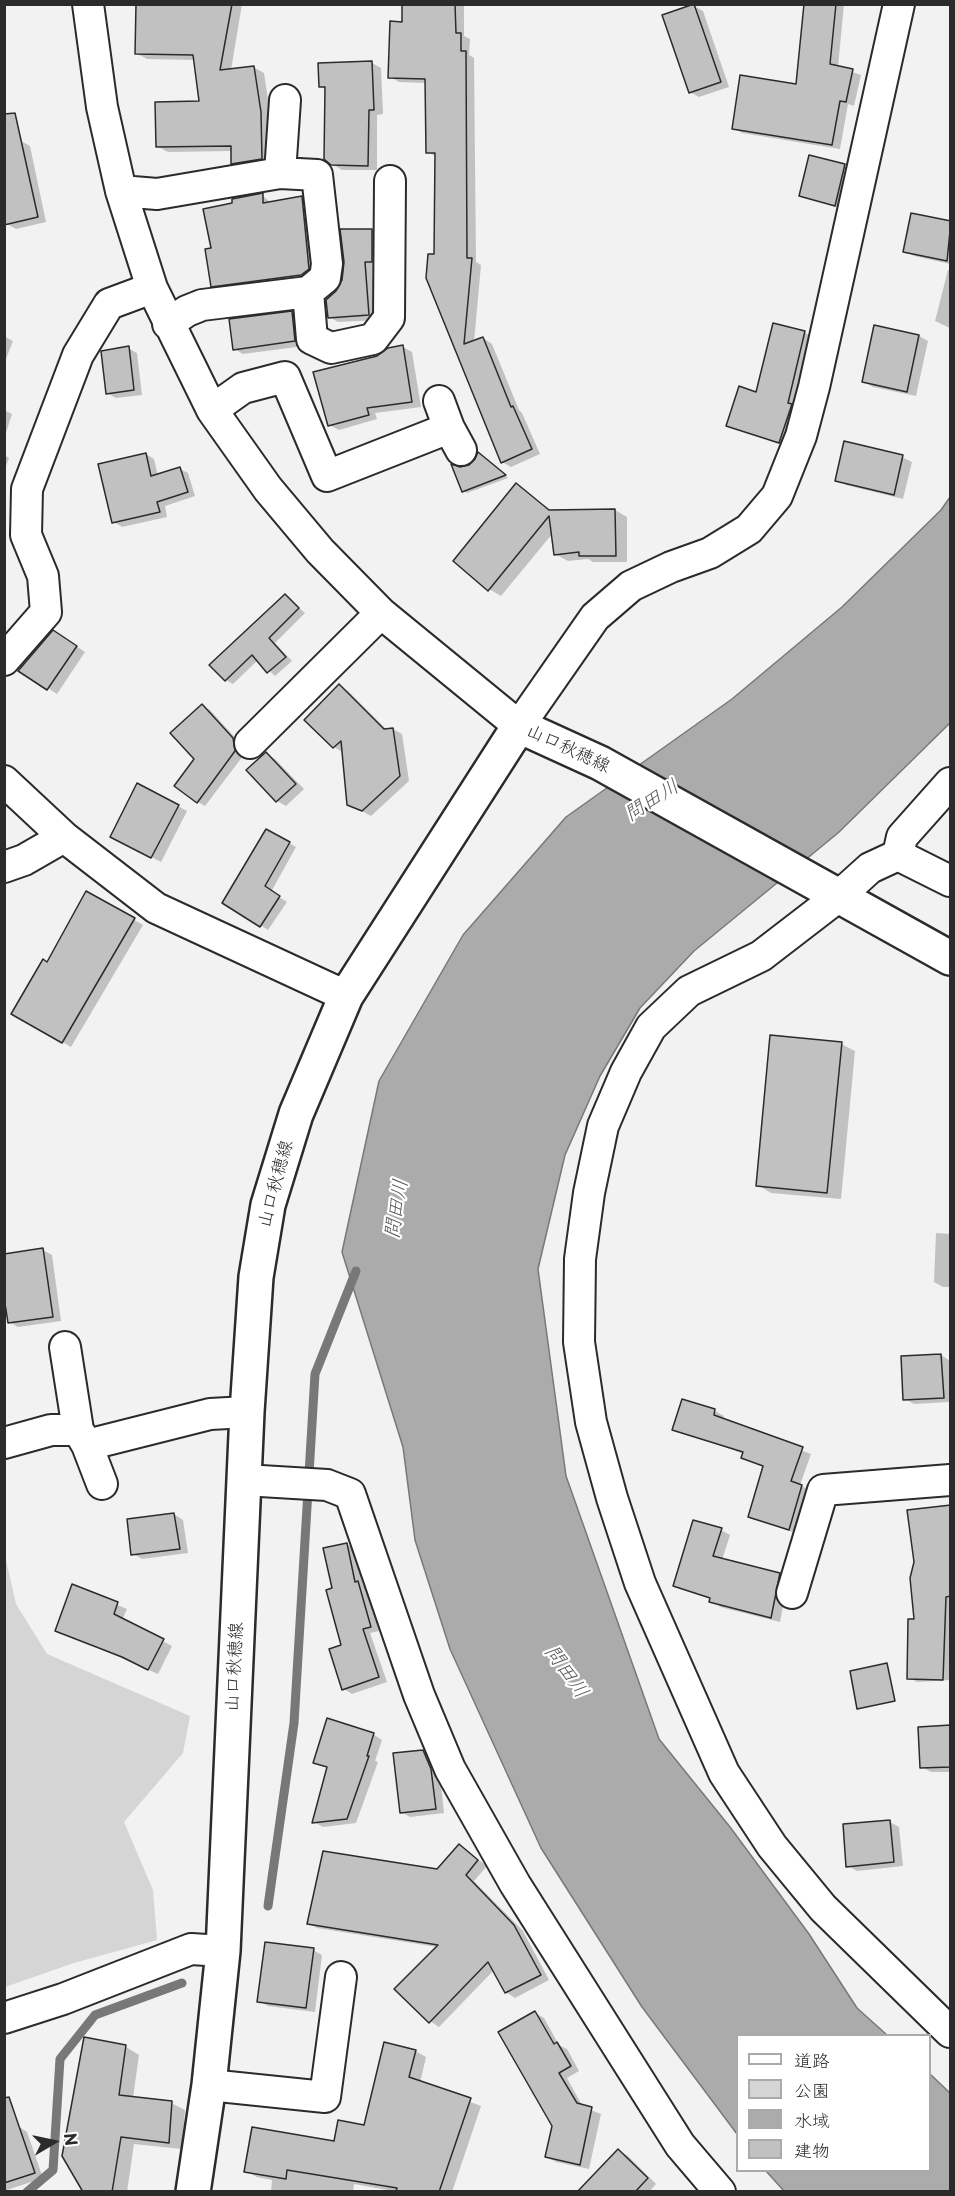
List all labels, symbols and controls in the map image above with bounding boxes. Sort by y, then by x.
street label: 山口秋穂線 [523,720,613,778]
water label: 問田川 [620,775,684,827]
street label: 山口秋穂線 [254,1138,298,1230]
water label: 問田川 [380,1177,414,1241]
street label: 山口秋穂線 [222,1621,248,1713]
water label: 問田川 [539,1641,593,1703]
legend [736,2034,931,2172]
text: 道路 [794,2046,830,2073]
text: 公園 [794,2076,830,2103]
text: 水域 [794,2106,830,2133]
north arrow [24,2112,84,2172]
text: N [59,2131,85,2147]
text: 建物 [794,2136,830,2163]

